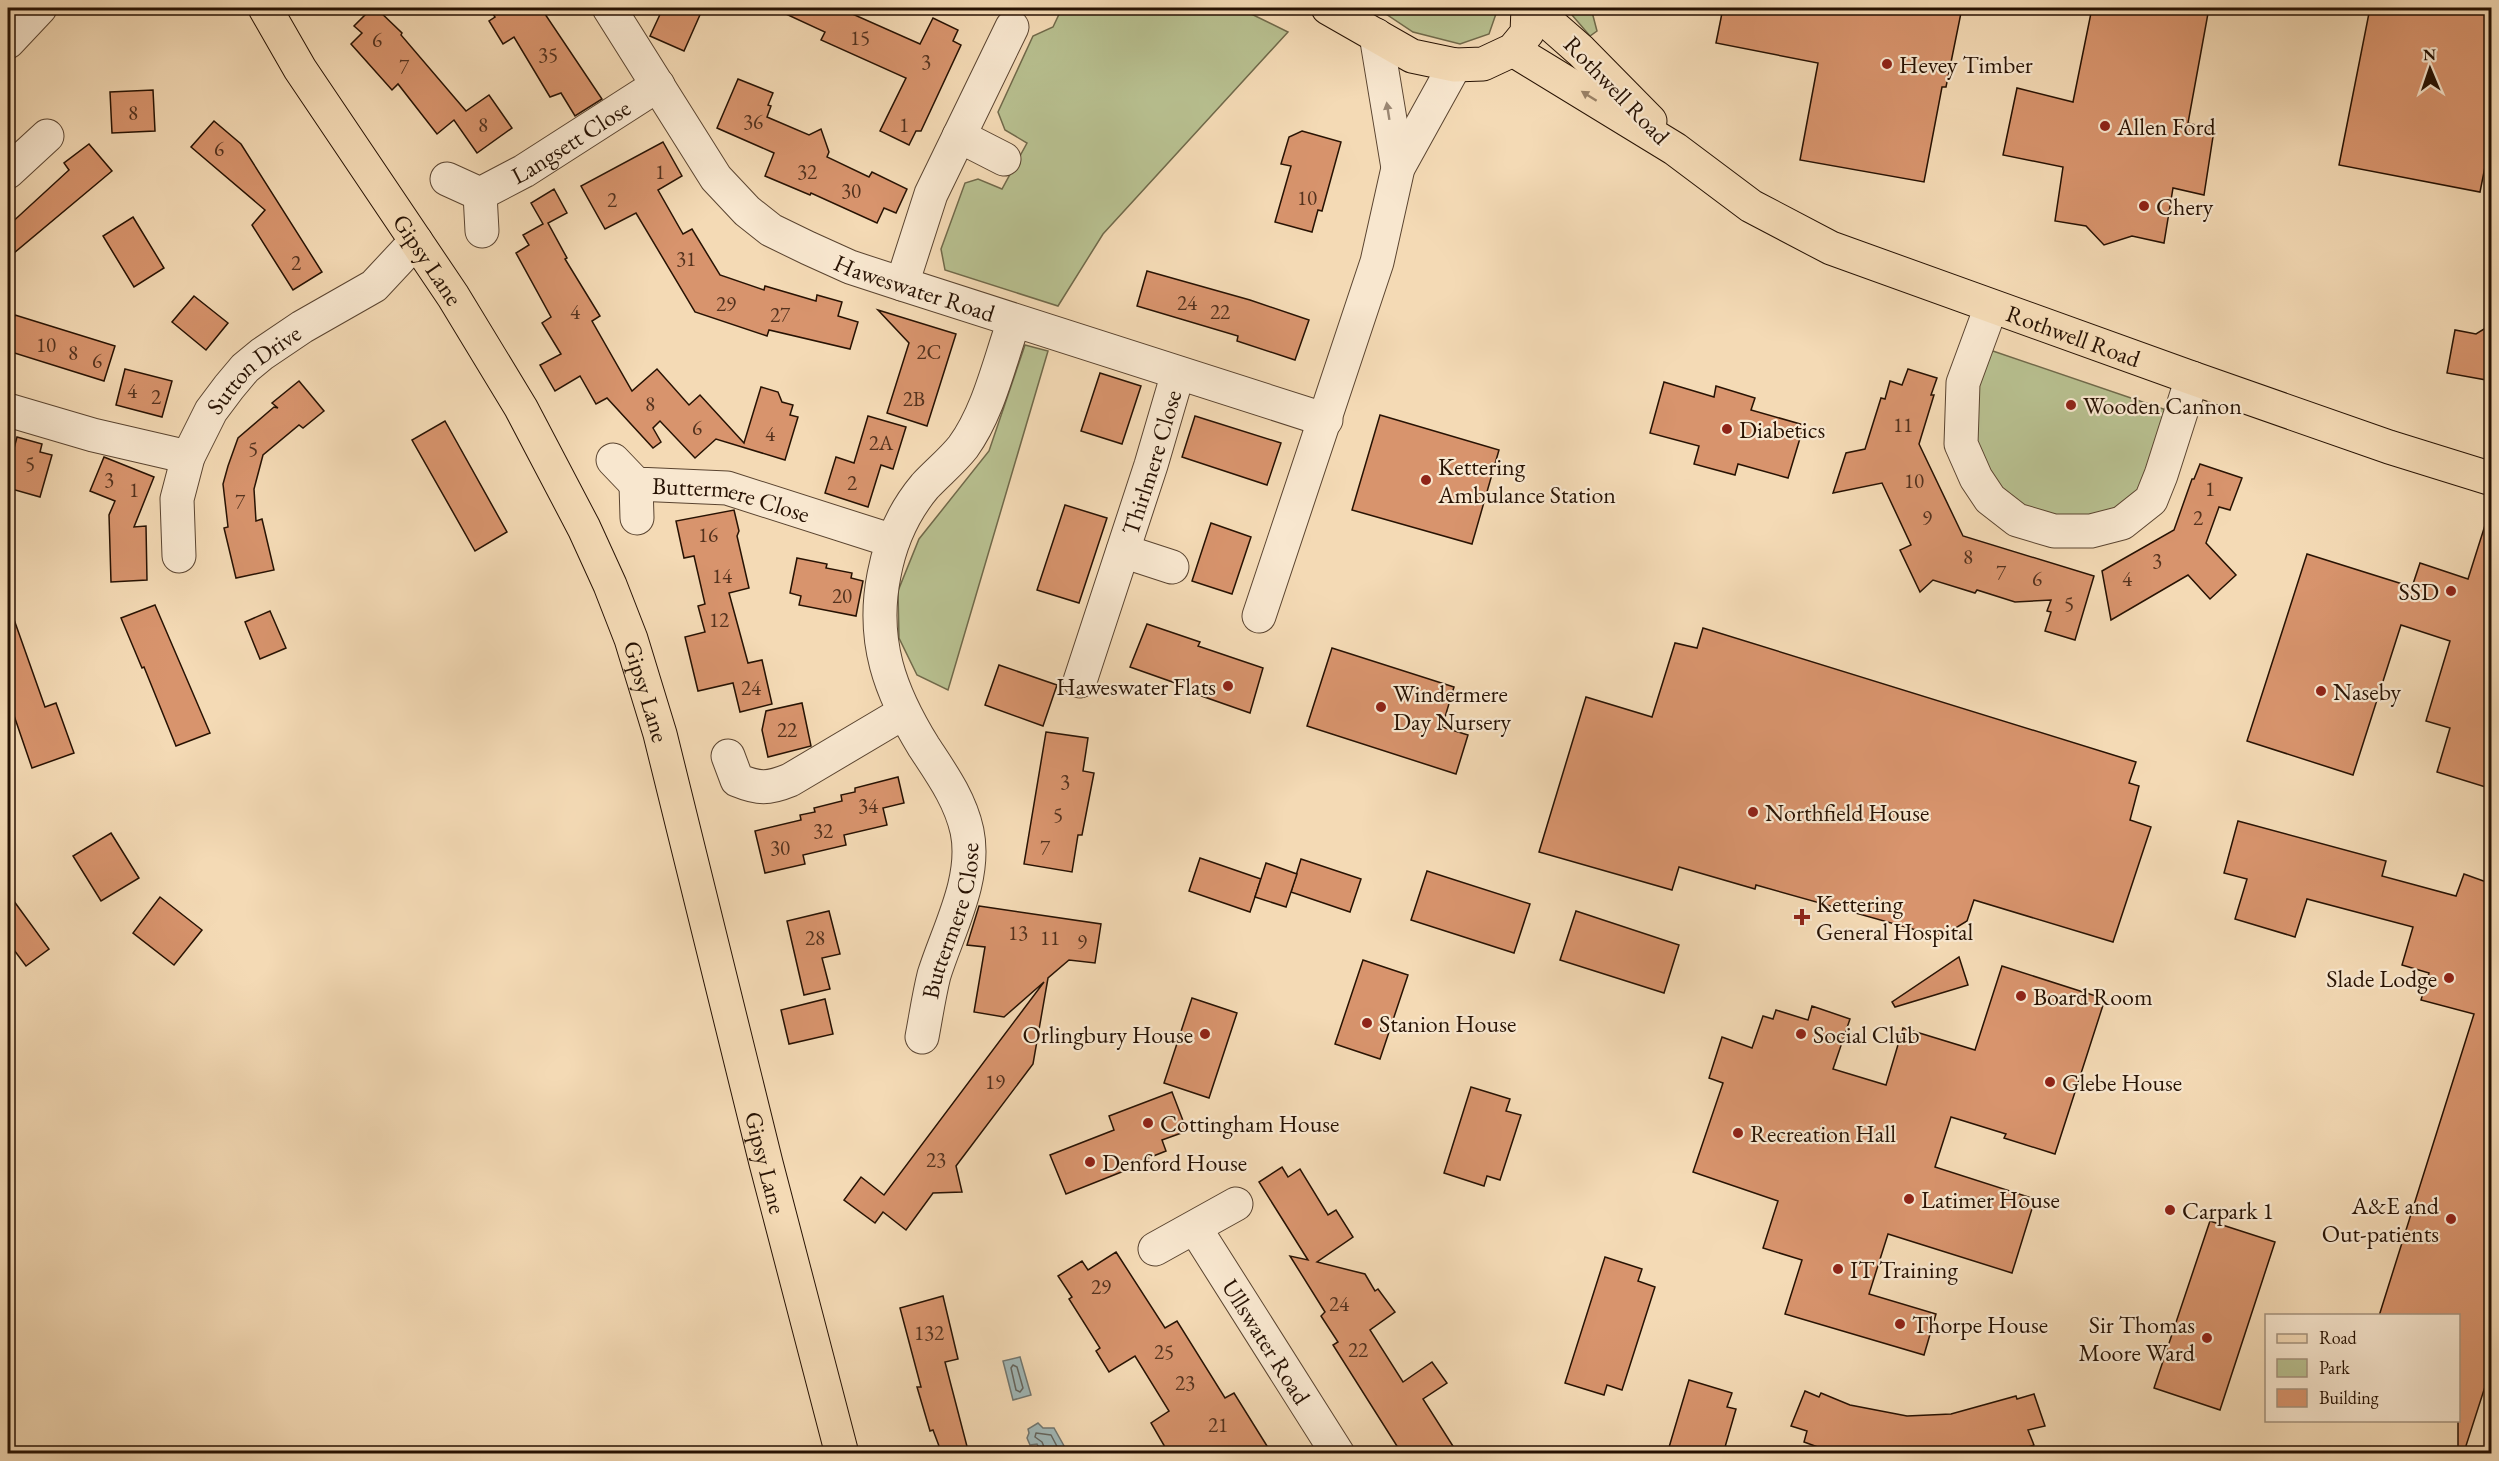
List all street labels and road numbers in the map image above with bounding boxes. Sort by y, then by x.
street label: Rothwell Road [1557,29,1677,152]
street label: Langsett Close [506,92,636,191]
street label: Gipsy Lane [386,208,470,311]
street label: Haweswater Road [829,246,1000,329]
street label: Rothwell Road [2002,297,2146,374]
street label: Sutton Drive [199,317,306,420]
street label: Thirlmere Close [1114,386,1188,539]
street label: Buttermere Close [651,469,814,529]
street label: Gipsy Lane [617,637,677,745]
street label: Buttermere Close [914,842,985,1001]
street label: Gipsy Lane [738,1108,794,1217]
street label: Ullswater Road [1215,1273,1318,1411]

